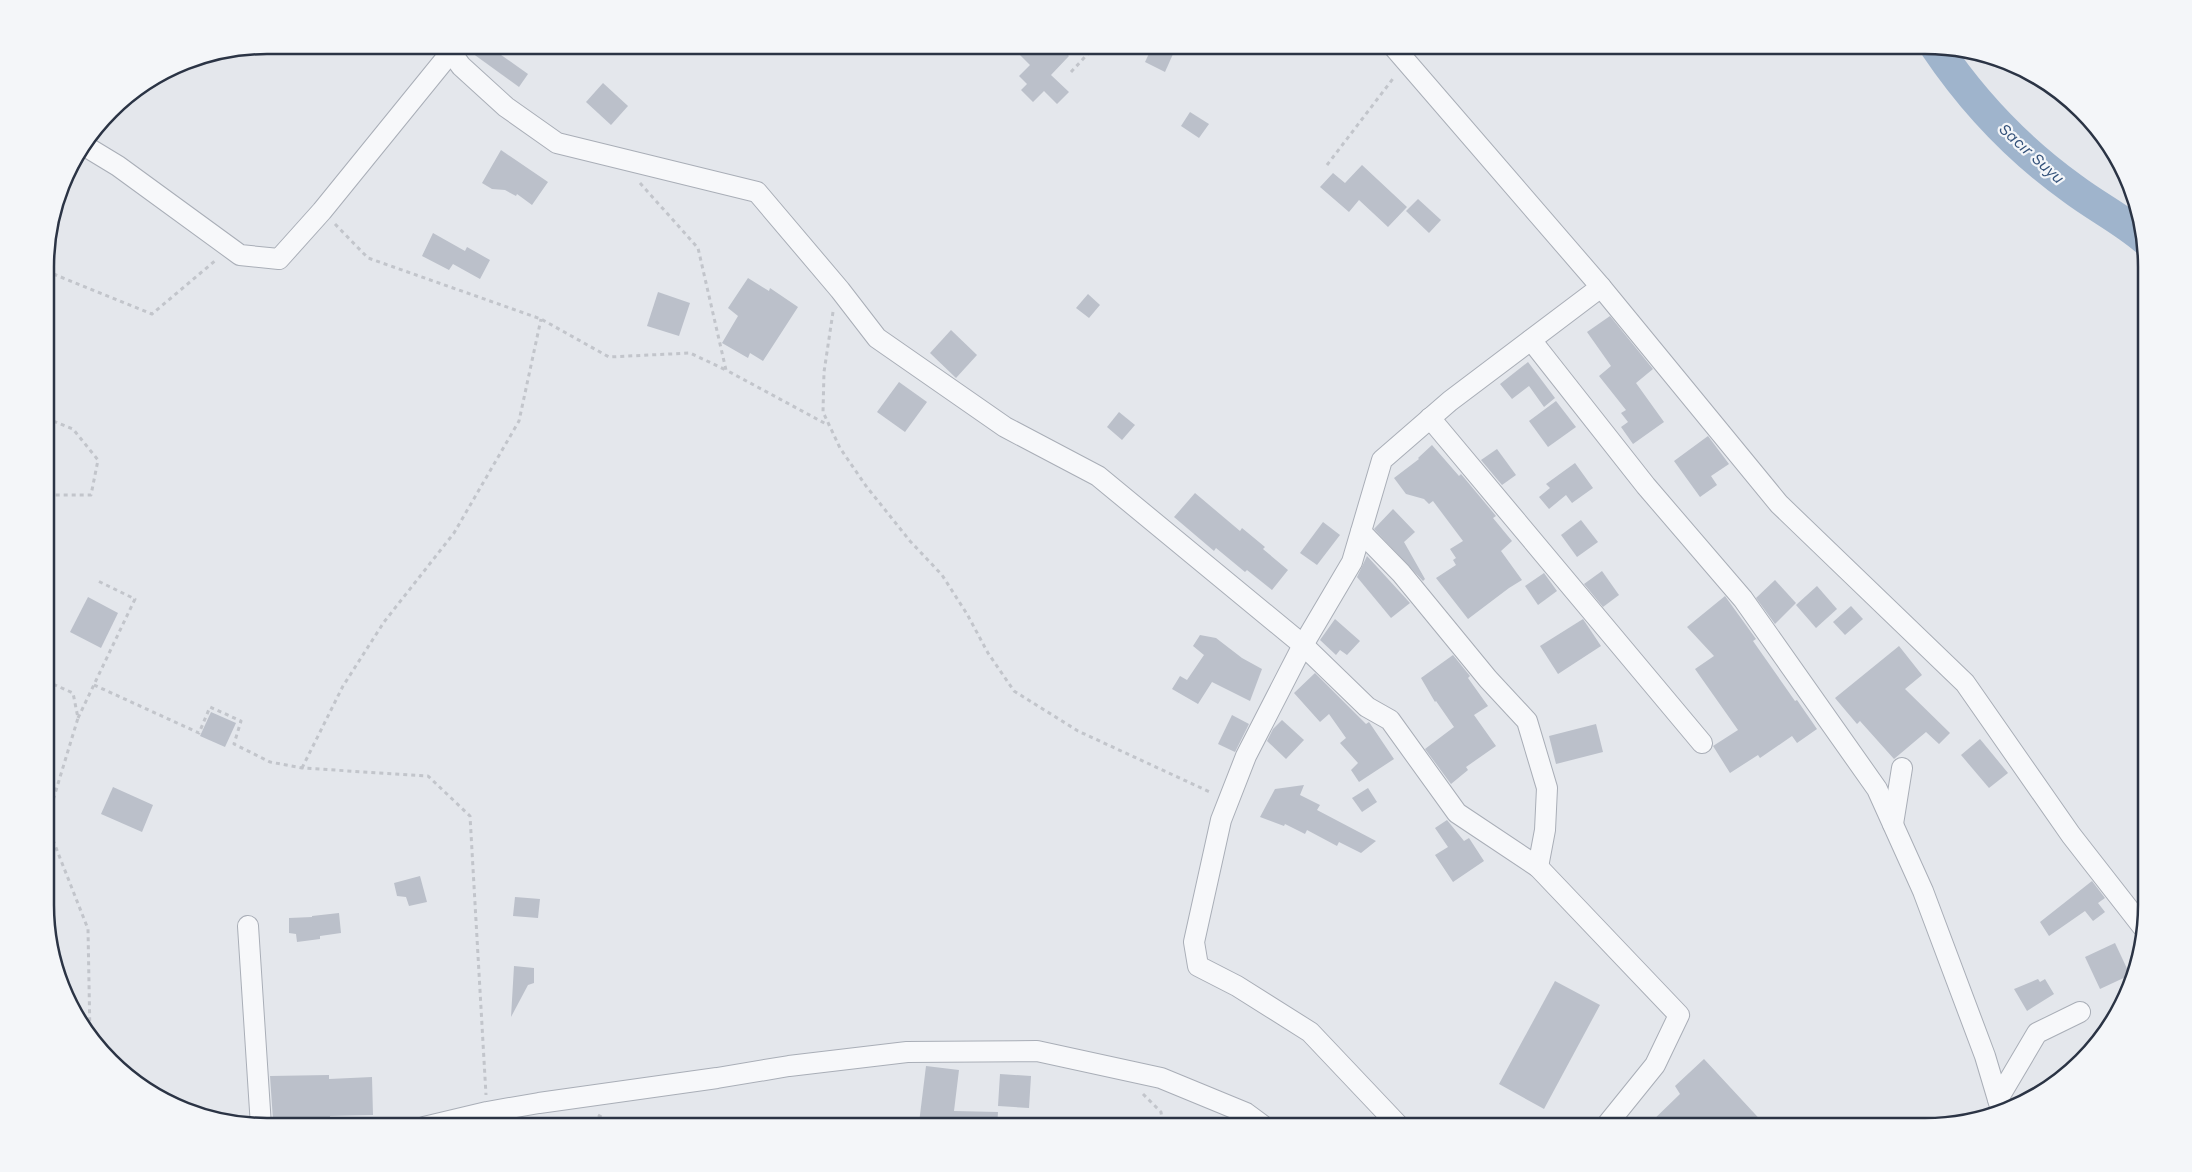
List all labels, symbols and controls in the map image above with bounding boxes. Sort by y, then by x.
water label: Sacır Suyu [1995,119,2069,188]

